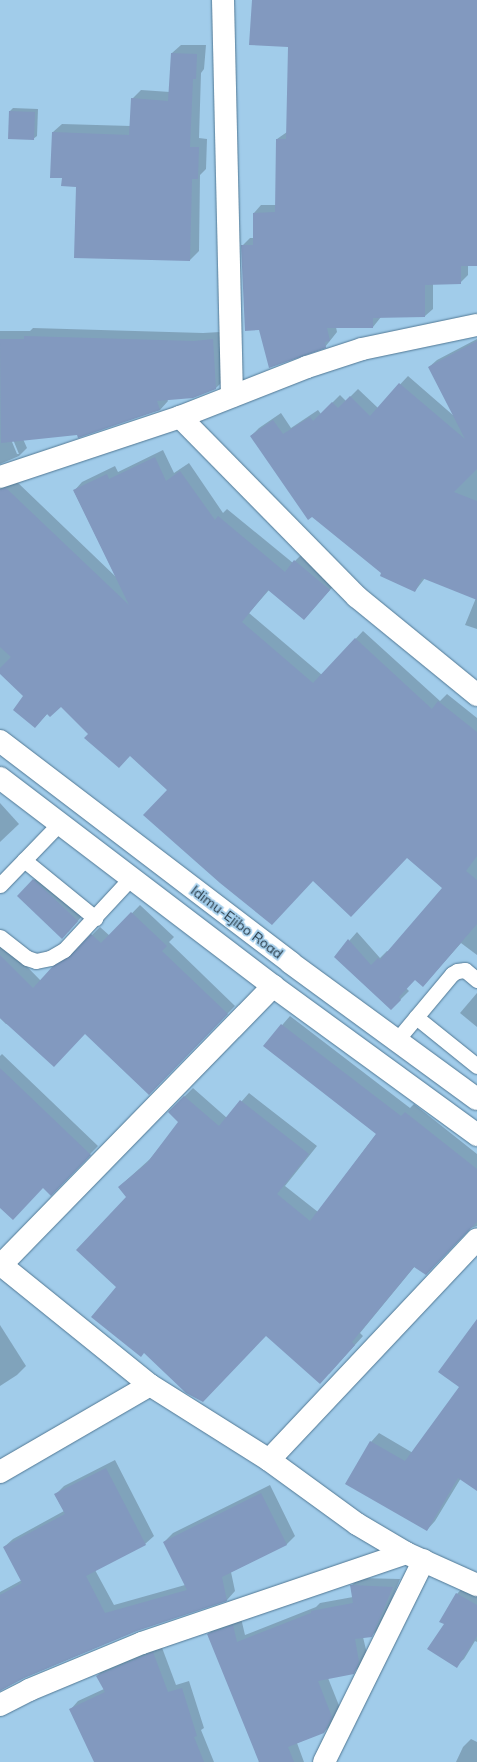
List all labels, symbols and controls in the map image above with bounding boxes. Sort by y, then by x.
street label: Idimu-Ejibo Road [188,882,286,962]

